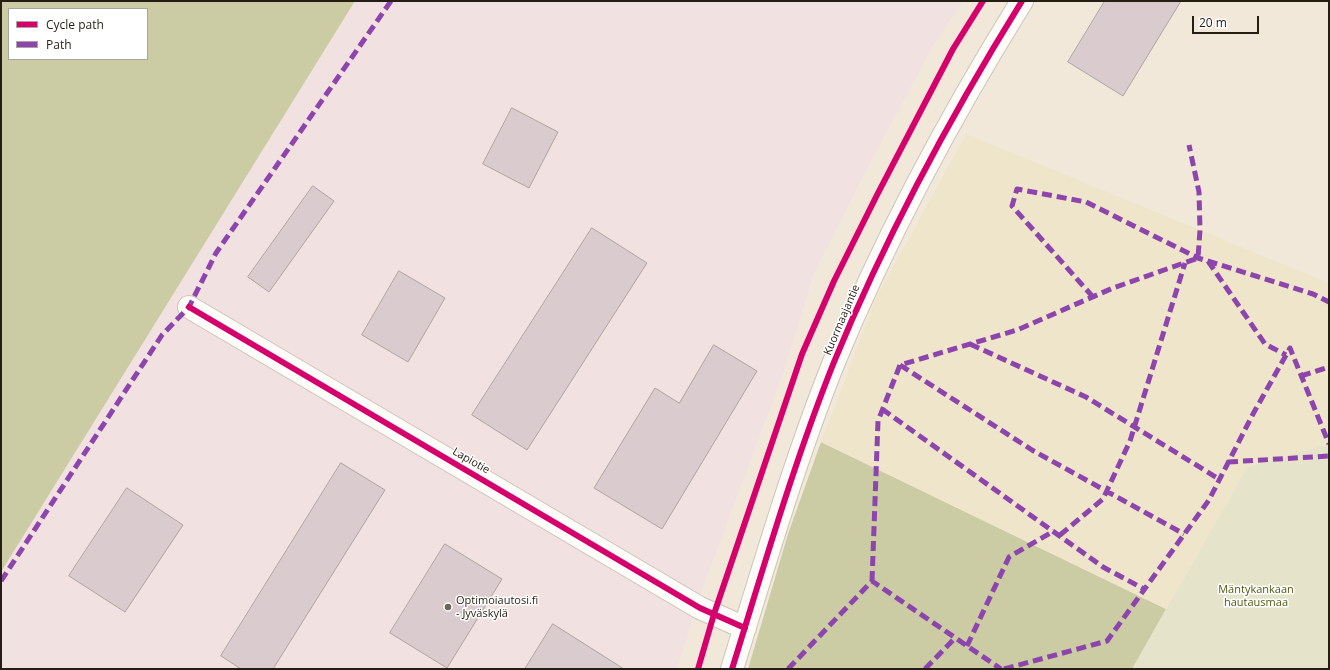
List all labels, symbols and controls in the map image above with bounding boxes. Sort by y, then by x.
legend [8,8,148,60]
scale bar [1194,8,1261,34]
text: 20 m [1199,14,1227,31]
text: Cycle path [46,16,104,33]
text: Path [46,36,72,53]
street label: Kuormaajantie [821,283,863,357]
street label: Lapiotie [450,445,492,477]
park label: Mäntykankaan hautausmaa [1218,583,1294,609]
place label: Optimoiautosi.fi - Jyväskylä [456,594,538,620]
marker: Optimoiautosi.fi - Jyväskylä [443,602,453,612]

